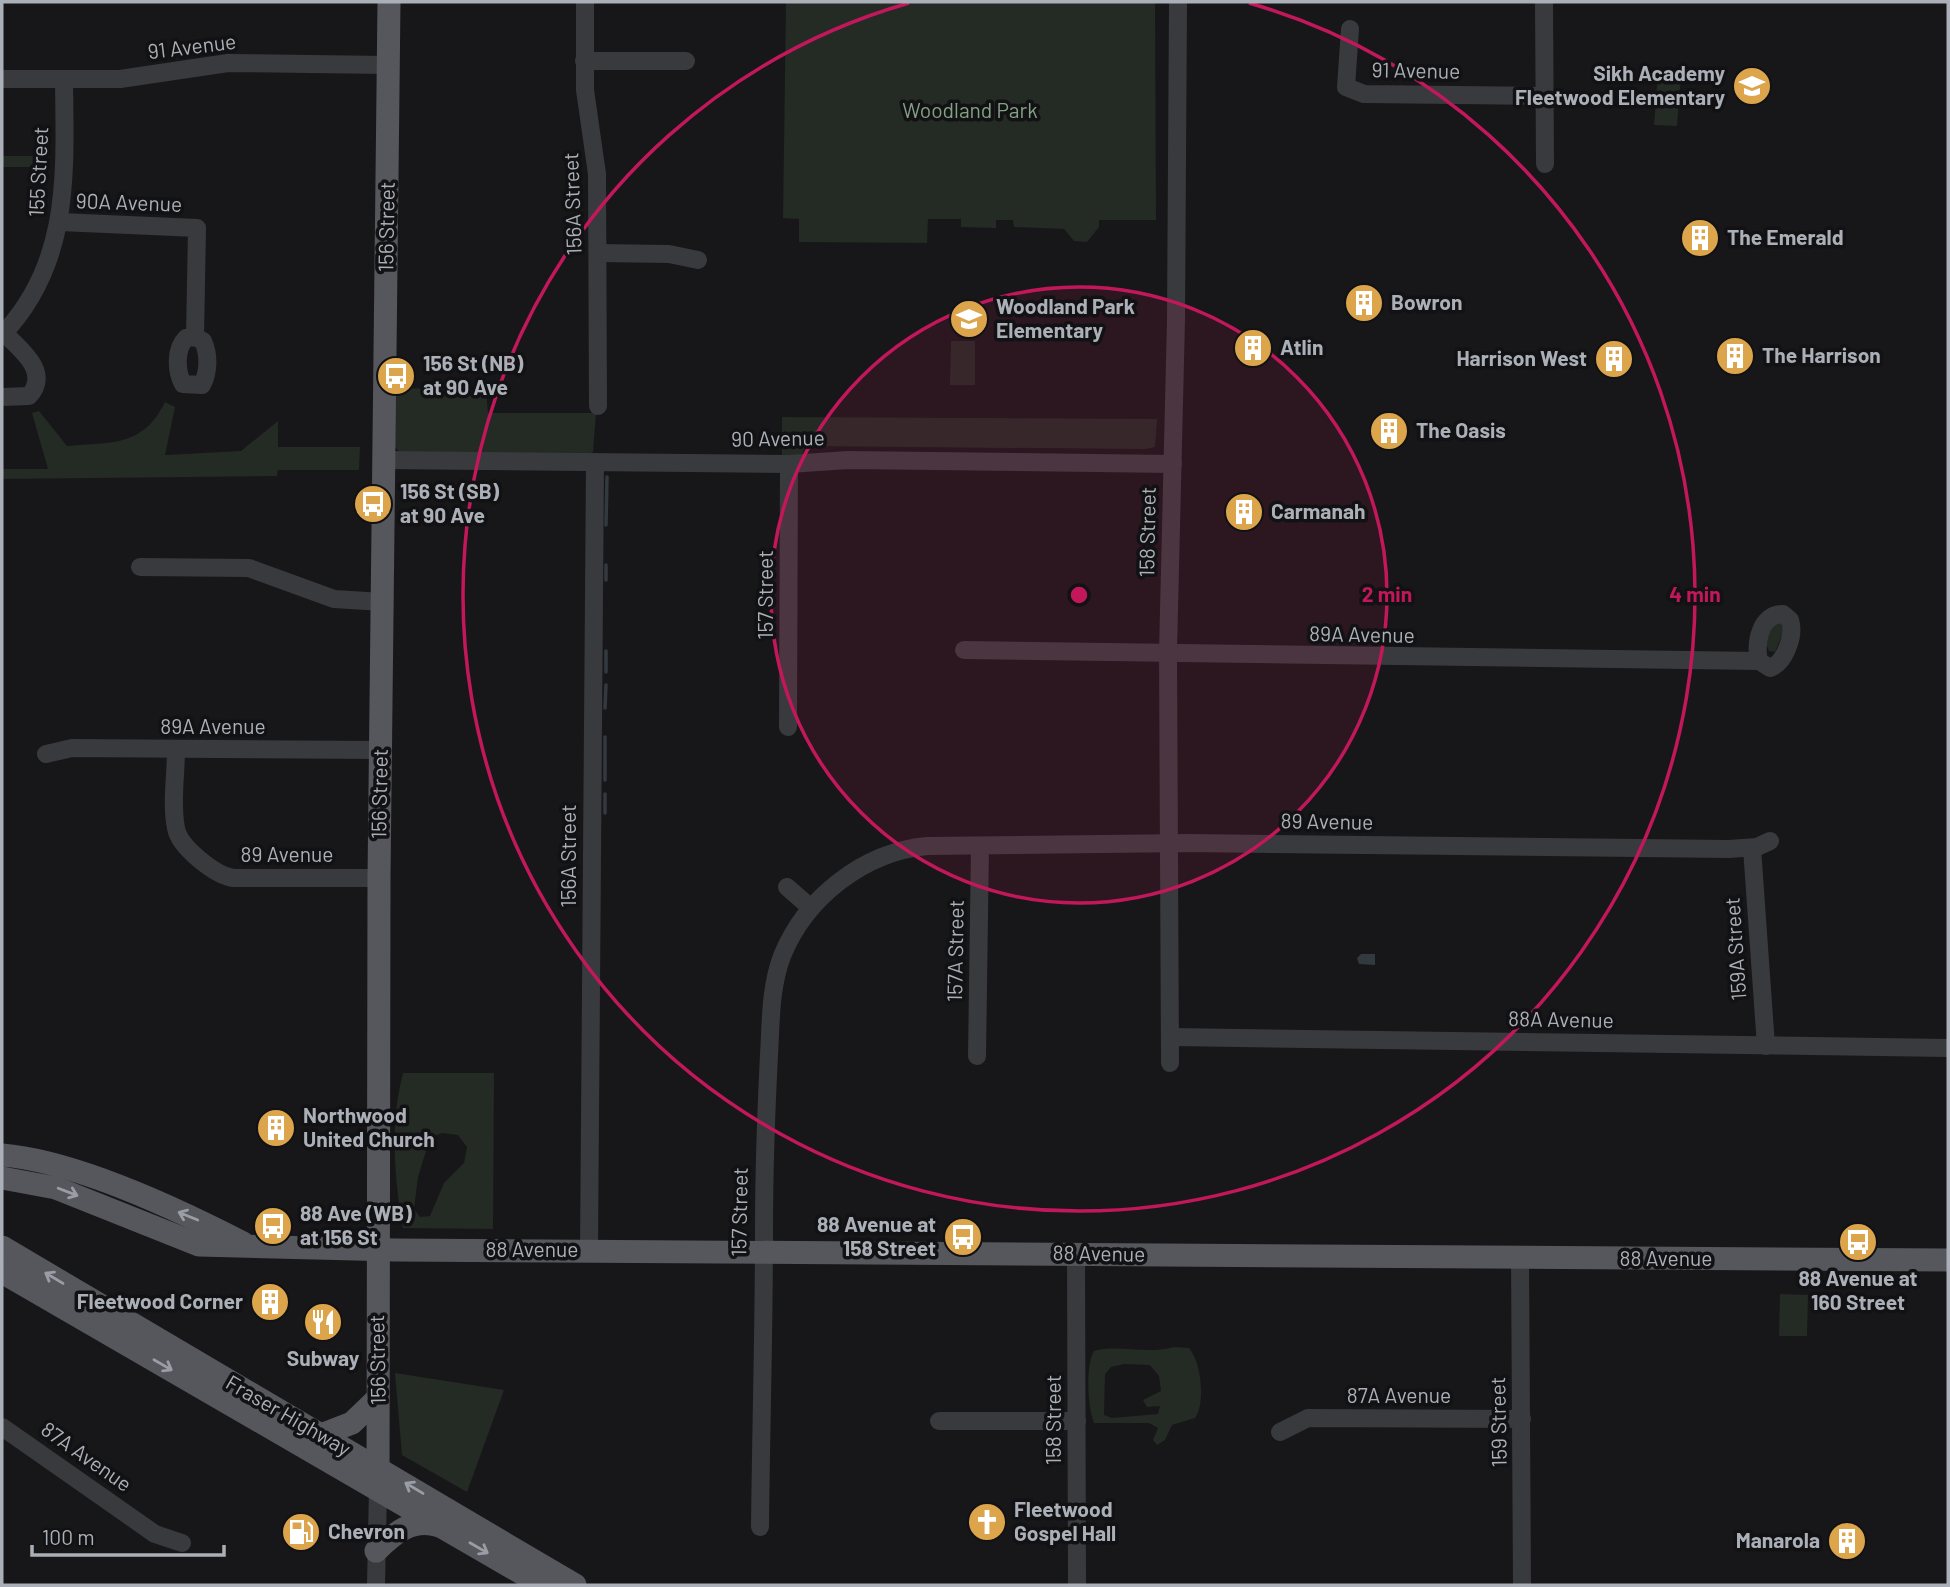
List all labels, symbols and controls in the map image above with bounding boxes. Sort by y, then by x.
street label: 91 Avenue [146,28,237,63]
street label: 91 Avenue [1371,56,1461,83]
place label: Sikh Academy Fleetwood Elementary [1515,60,1725,109]
school or university icon: Sikh Academy Fleetwood Elementary [1731,65,1773,107]
park label: Woodland Park [902,97,1038,122]
street label: 155 Street [23,126,52,218]
street label: 156A Street [557,152,586,256]
street label: 156 Street [372,182,399,272]
street label: 90A Avenue [75,187,183,216]
building icon: The Emerald [1679,217,1721,259]
place label: The Emerald [1727,224,1844,249]
building icon: Bowron [1343,282,1385,324]
place label: Bowron [1391,289,1463,314]
place label: Woodland Park Elementary [996,293,1135,342]
school or university icon: Woodland Park Elementary [948,298,990,340]
building icon: Atlin [1232,327,1274,369]
place label: Atlin [1280,334,1323,359]
building icon: The Harrison [1714,335,1756,377]
building icon: Harrison West [1593,338,1635,380]
place label: The Harrison [1762,342,1881,367]
place label: Harrison West [1456,345,1587,370]
place label: 156 St (NB) at 90 Ave [423,350,524,399]
bus stop icon: 156 St (NB) at 90 Ave [375,355,417,397]
building icon: The Oasis [1368,410,1410,452]
place label: The Oasis [1416,417,1506,442]
street label: 90 Avenue [731,424,825,451]
place label: 156 St (SB) at 90 Ave [400,478,500,527]
bus stop icon: 156 St (SB) at 90 Ave [352,483,394,525]
street label: 158 Street [1133,486,1160,577]
building icon: Carmanah [1223,491,1265,533]
place label: Carmanah [1271,498,1366,523]
street label: 157 Street [752,550,777,640]
text: 2 min [1362,581,1412,606]
text: 4 min [1669,581,1721,606]
centre of rings [1067,583,1091,607]
street label: 89A Avenue [1309,620,1415,647]
street label: 89A Avenue [160,713,266,738]
street label: 156 Street [365,749,392,839]
street label: 156A Street [555,804,580,908]
street label: 89 Avenue [1280,807,1374,834]
street label: 89 Avenue [241,841,333,866]
street label: 159A Street [1718,897,1751,1002]
street label: 157A Street [941,900,968,1002]
street label: 88A Avenue [1508,1005,1614,1032]
place label: Northwood United Church [303,1102,435,1151]
building icon: Northwood United Church [255,1107,297,1149]
street label: 157 Street [725,1167,752,1257]
one-way arrow [57,1187,79,1199]
place label: 88 Ave (WB) at 156 St [300,1200,412,1249]
bus stop icon: 88 Ave (WB) at 156 St [252,1205,294,1247]
one-way arrow [177,1209,199,1222]
place label: 88 Avenue at 158 Street [817,1211,936,1260]
bus stop icon: 88 Avenue at 158 Street [942,1216,984,1258]
bus stop icon: 88 Avenue at 160 Street [1837,1221,1879,1263]
street label: 88 Avenue [486,1236,578,1261]
street label: 88 Avenue [1052,1239,1146,1266]
street label: 88 Avenue [1620,1245,1712,1270]
place label: 88 Avenue at 160 Street [1798,1265,1918,1314]
one-way arrow [44,1271,64,1285]
building icon: Fleetwood Corner [249,1281,291,1323]
place label: Fleetwood Corner [77,1288,243,1313]
restaurant icon: Subway [302,1301,344,1343]
street label: 156 Street [363,1315,390,1405]
place label: Subway [287,1345,360,1370]
one-way arrow [152,1359,173,1372]
street label: Fraser Highway [222,1369,356,1461]
street label: 158 Street [1040,1375,1065,1465]
street label: 159 Street [1484,1377,1511,1468]
street label: 87A Avenue [1347,1382,1451,1407]
street label: 87A Avenue [37,1416,137,1496]
one-way arrow [405,1481,425,1495]
place label: Fleetwood Gospel Hall [1014,1496,1116,1545]
church icon: Fleetwood Gospel Hall [966,1501,1008,1543]
fuel station icon: Chevron [280,1511,322,1553]
scale bar [32,1514,224,1558]
place label: Chevron [328,1518,405,1543]
building icon: Manarola [1826,1520,1868,1562]
text: 100 m [42,1524,95,1549]
place label: Manarola [1736,1527,1820,1552]
one-way arrow [468,1542,488,1556]

